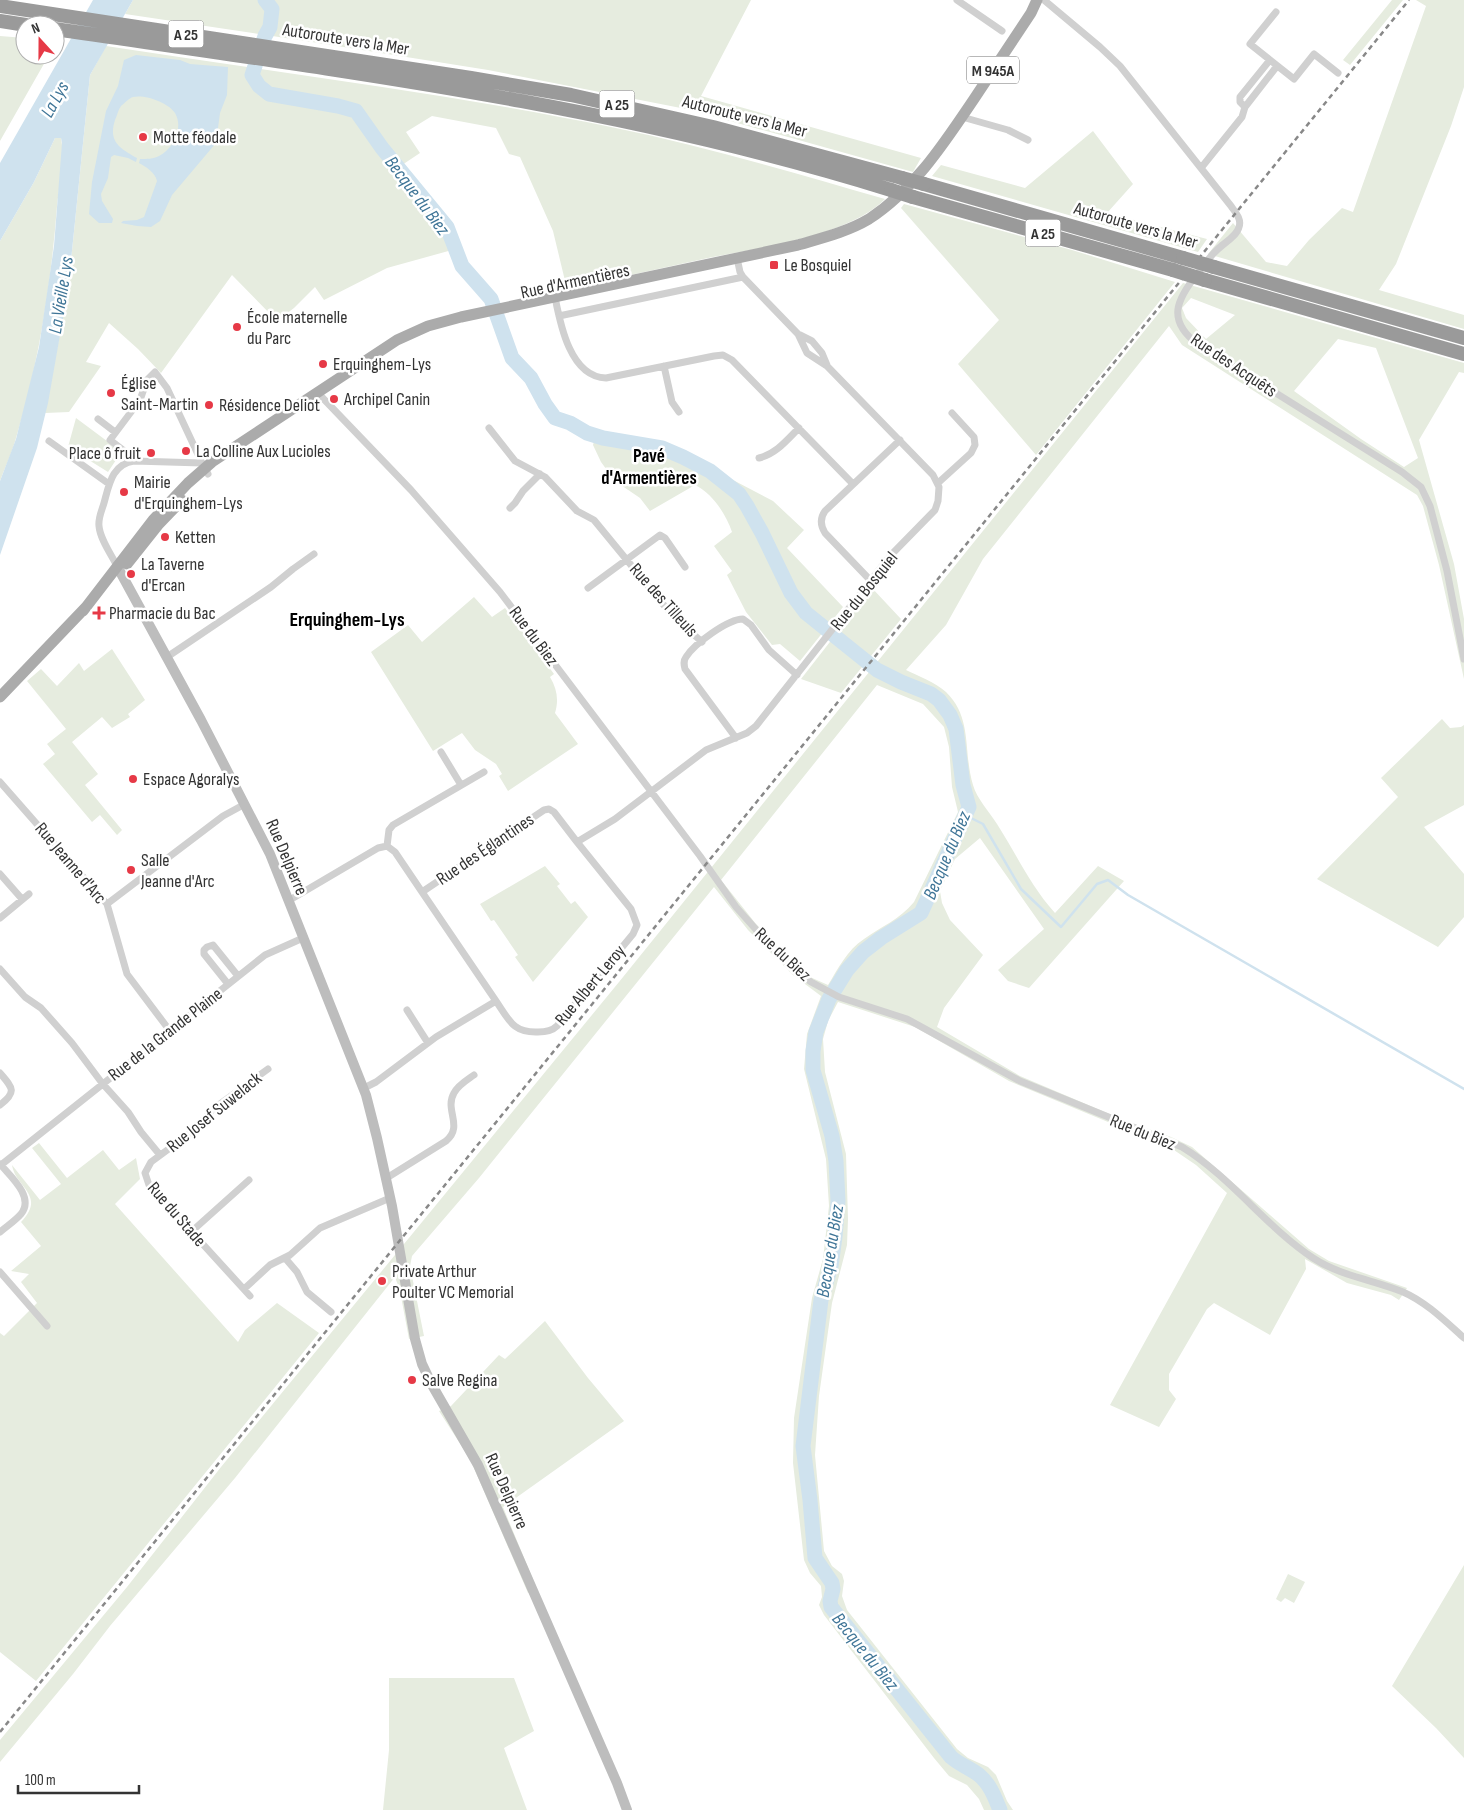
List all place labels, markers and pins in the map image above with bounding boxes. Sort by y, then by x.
place label: Motte féodale [153,127,237,148]
marker: Motte féodale [137,131,149,143]
place label: Le Bosquiel [784,255,851,276]
marker: Le Bosquiel [768,259,780,271]
place label: École maternelle du Parc [247,307,347,349]
marker: École maternelle du Parc [231,321,243,333]
place label: Erquinghem-Lys [333,354,431,375]
marker: Erquinghem-Lys [317,358,329,370]
place label: Église Saint-Martin [121,373,198,415]
marker: Église Saint-Martin [105,387,117,399]
place label: Archipel Canin [343,389,430,410]
marker: Archipel Canin [328,393,340,405]
place label: Résidence Deliot [219,395,320,416]
marker: Résidence Deliot [203,399,215,411]
place label: La Colline Aux Lucioles [196,441,331,462]
place label: Place ô fruit [69,443,141,464]
marker: La Colline Aux Lucioles [180,445,192,457]
marker: Place ô fruit [145,447,157,459]
place label: Mairie d'Erquinghem-Lys [134,472,243,514]
marker: Mairie d'Erquinghem-Lys [118,486,130,498]
place label: Ketten [175,527,216,548]
marker: Ketten [159,531,171,543]
place label: La Taverne d'Ercan [141,554,205,596]
marker: La Taverne d'Ercan [125,568,137,580]
place label: Pharmacie du Bac [109,603,216,624]
marker: Pharmacie du Bac [93,607,105,619]
place label: Espace Agoralys [143,769,240,790]
marker: Espace Agoralys [127,773,139,785]
place label: Salle Jeanne d'Arc [140,850,215,892]
marker: Salle Jeanne d'Arc [125,864,137,876]
place label: Private Arthur Poulter VC Memorial [392,1261,514,1303]
marker: Private Arthur Poulter VC Memorial [376,1275,388,1287]
place label: Salve Regina [422,1370,497,1391]
marker: Salve Regina [406,1374,418,1386]

